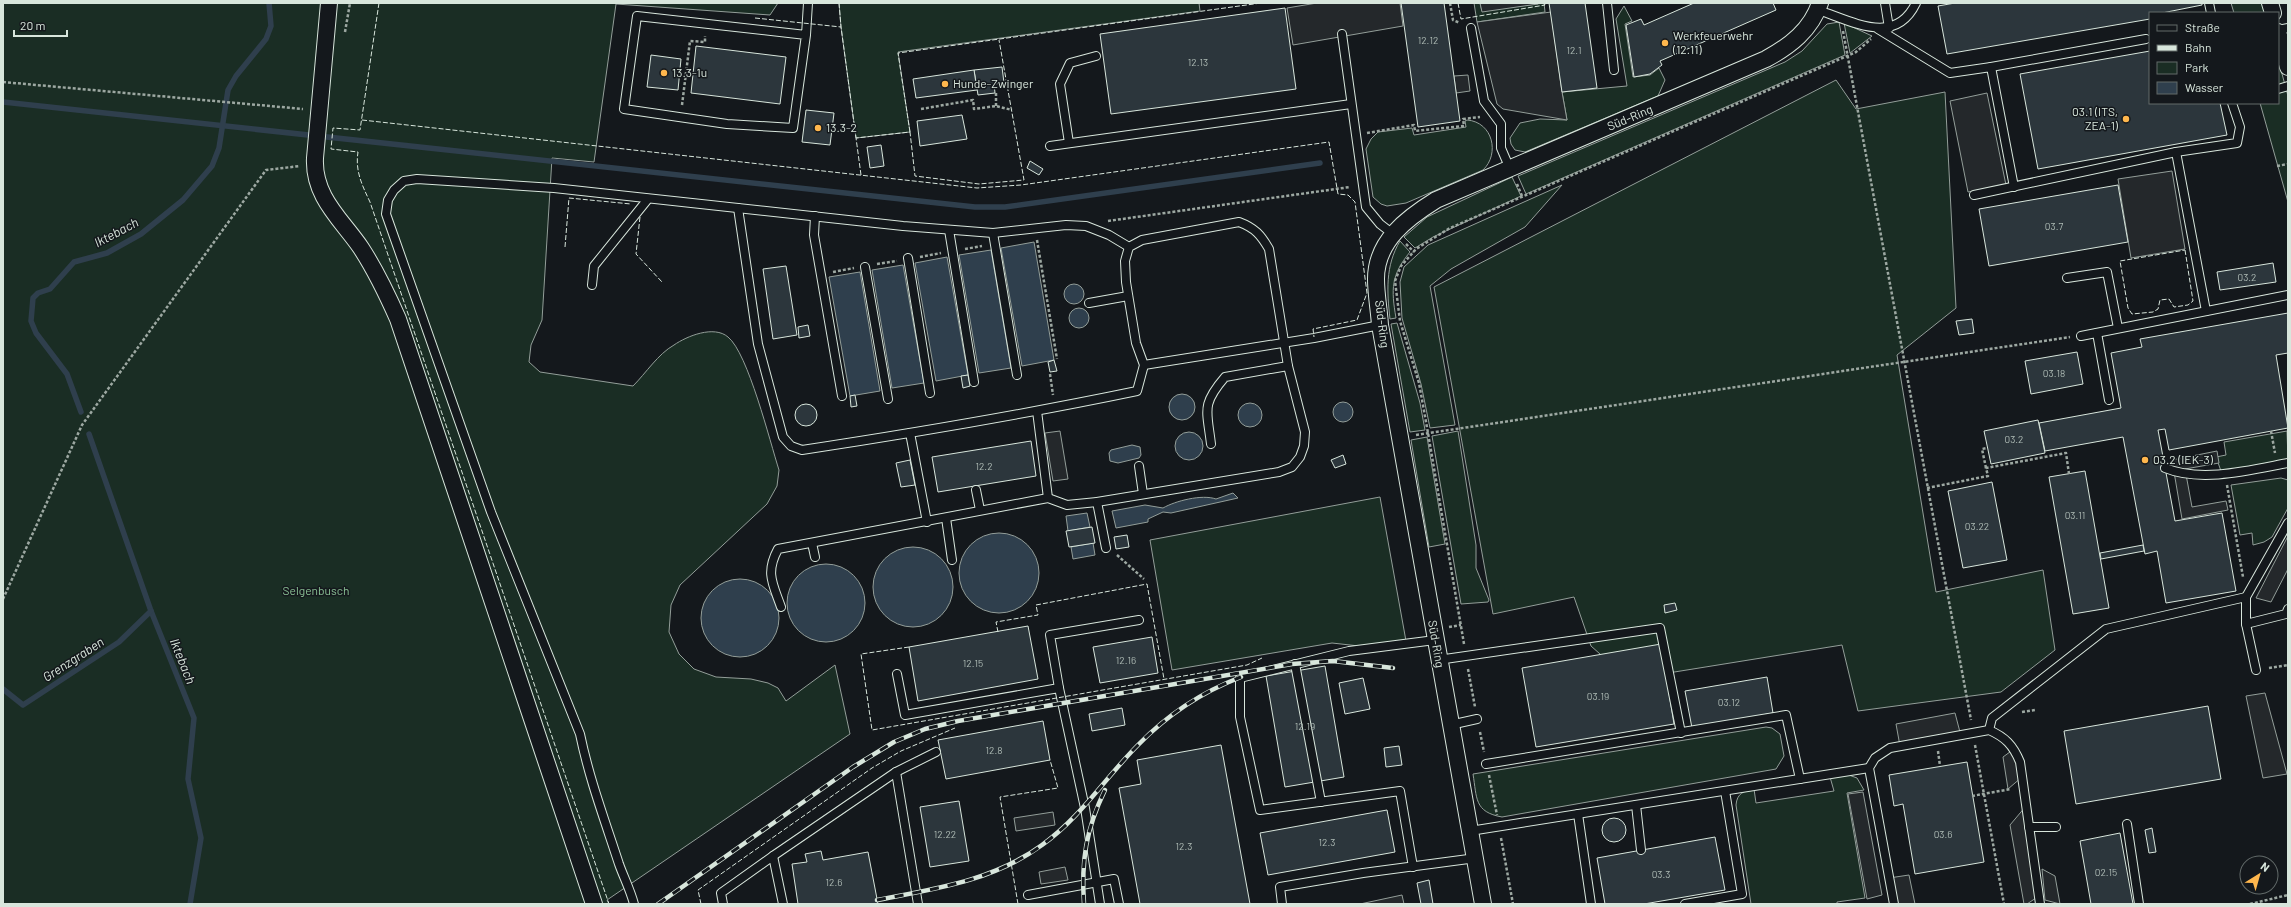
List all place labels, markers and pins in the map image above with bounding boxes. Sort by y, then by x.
place label: Werkfeuerwehr (12.11) [1672,28,1754,56]
marker: Werkfeuerwehr (12.11) [1660,38,1670,48]
place label: 13.3-1u [672,65,707,79]
marker: 13.3-1u [659,68,669,78]
place label: Hunde-Zwinger [953,76,1034,90]
marker: Hunde-Zwinger [940,79,950,89]
place label: 03.1 (ITS, ZEA-1) [2072,104,2119,132]
marker: 03.1 (ITS, ZEA-1) [2121,114,2131,124]
place label: 13.3-2 [826,120,857,134]
marker: 13.3-2 [813,123,823,133]
place label: 03.2 (IEK-3) [2153,452,2214,466]
marker: 03.2 (IEK-3) [2140,455,2150,465]

